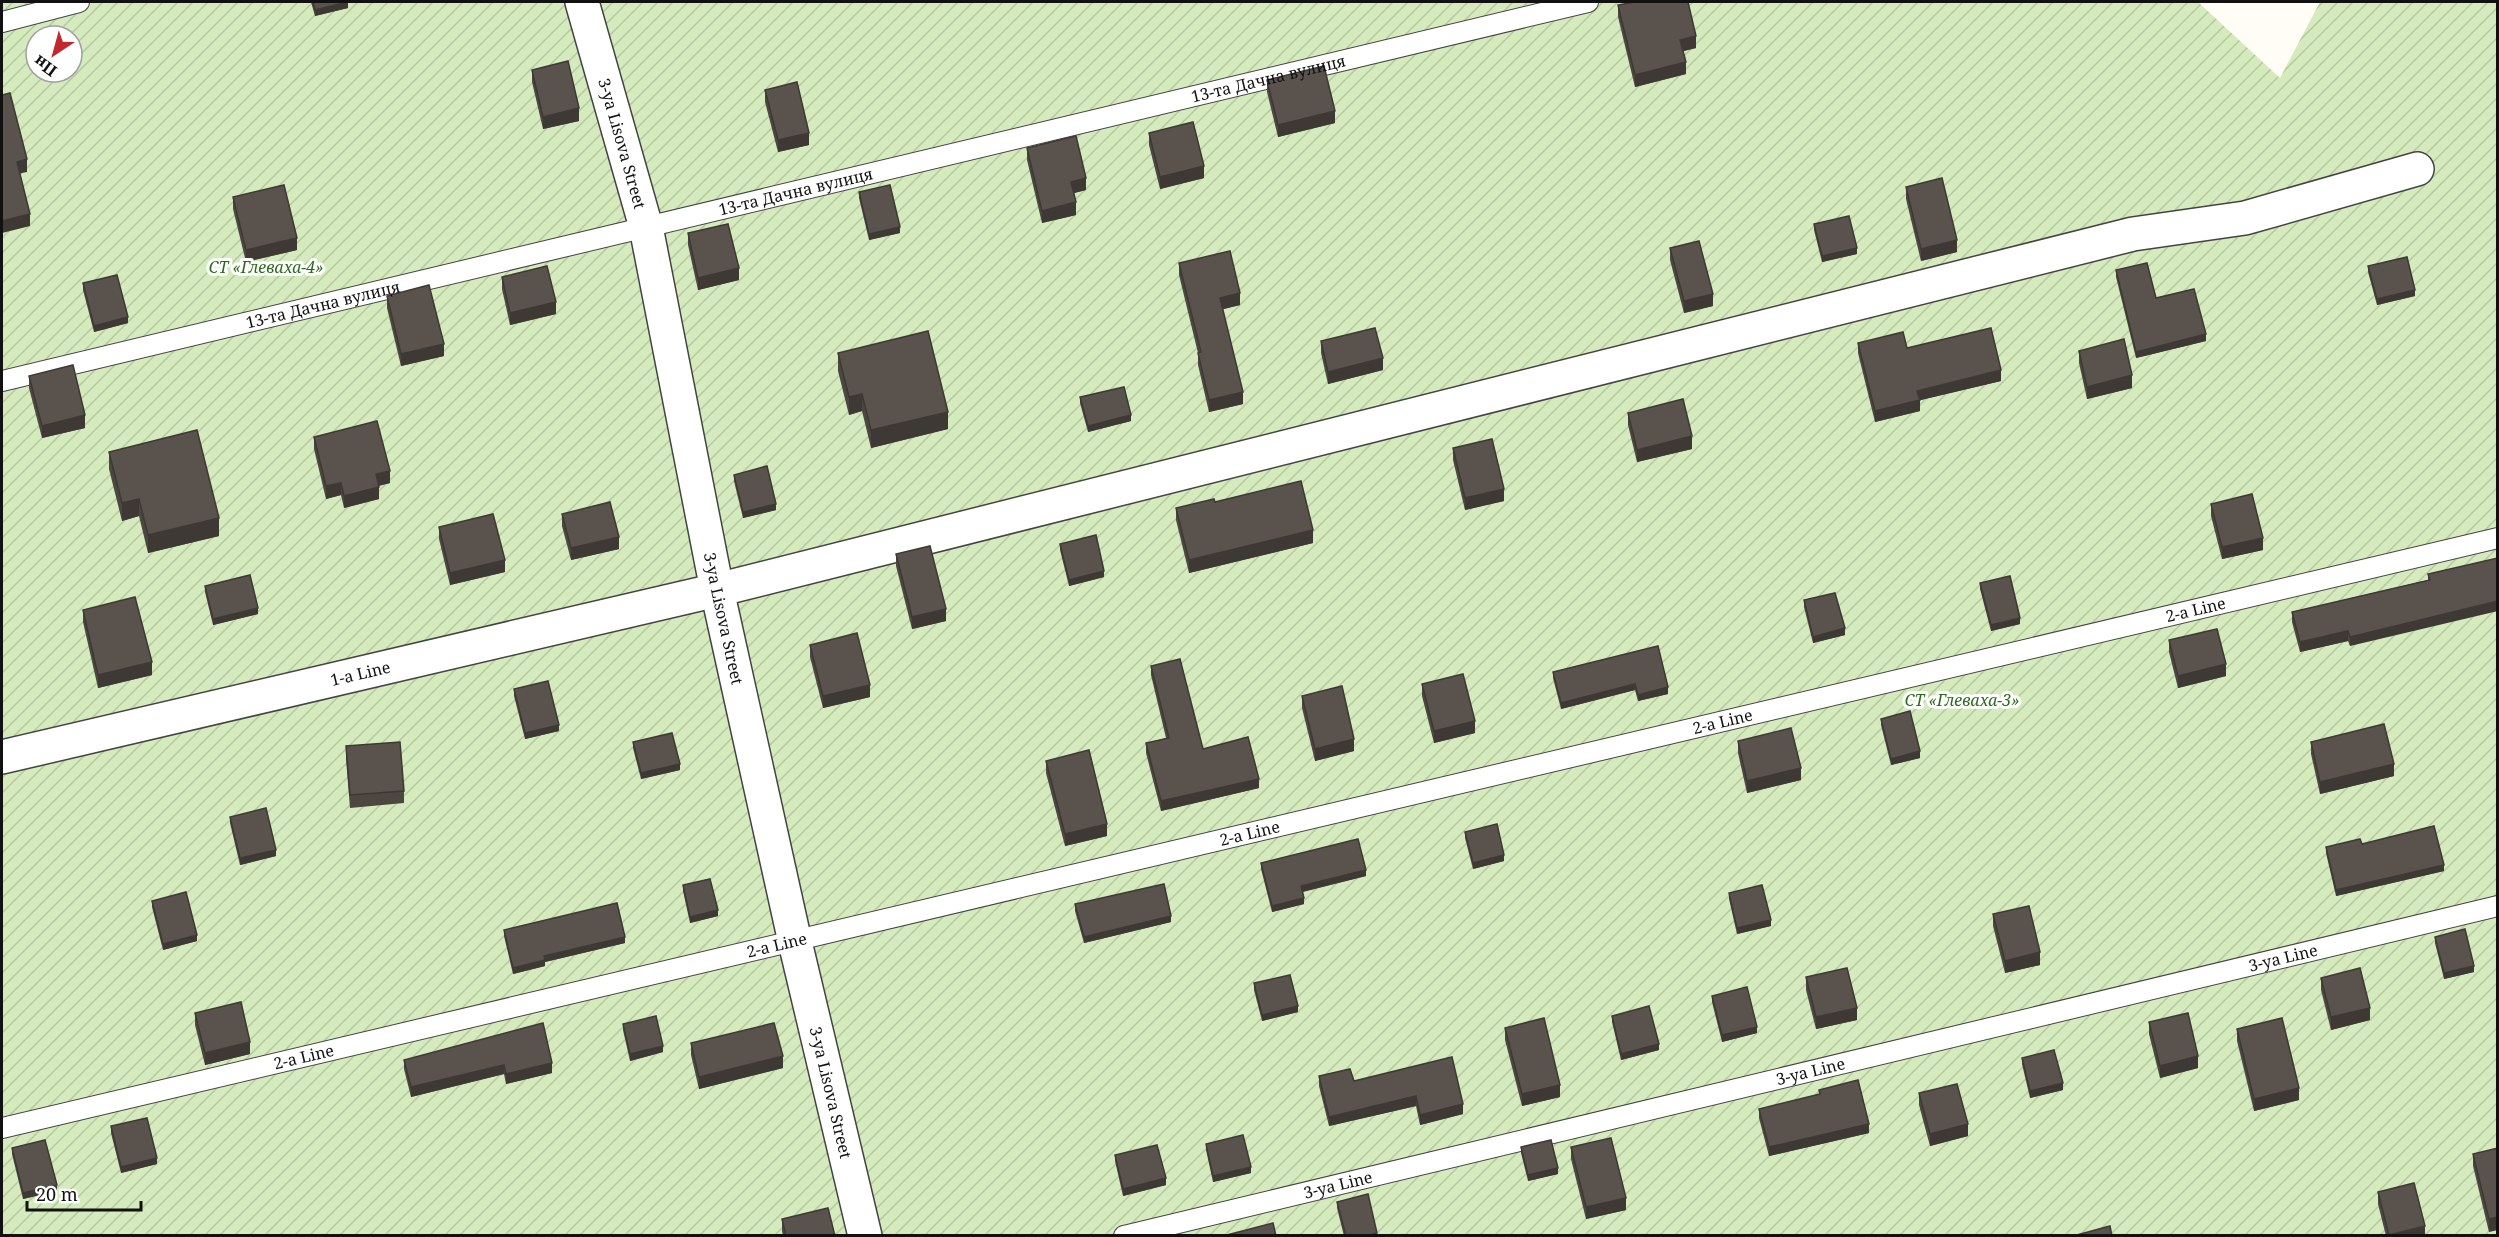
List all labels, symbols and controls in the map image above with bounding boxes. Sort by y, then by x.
north arrow [24,24,84,84]
street label: 13-та Дачна вулиця [1189,49,1348,107]
text: Пн [29,50,61,82]
street label: 3-ya Lisova Street [593,76,651,212]
street label: 13-та Дачна вулиця [716,162,875,220]
park label: СТ «Глеваха-4» [209,256,323,278]
street label: 13-та Дачна вулиця [244,275,402,333]
street label: 3-ya Lisova Street [699,550,749,687]
street label: 2-a Line [2163,592,2228,627]
street label: 1-a Line [328,656,393,691]
park label: СТ «Глеваха-3» [1905,689,2019,711]
street label: 2-a Line [1690,704,1755,739]
street label: 2-a Line [1217,815,1282,851]
street label: 2-a Line [744,927,809,963]
street label: 3-ya Line [2246,939,2320,977]
street label: 3-ya Lisova Street [805,1024,857,1161]
street label: 2-a Line [271,1039,336,1074]
street label: 3-ya Line [1774,1052,1847,1090]
street label: 3-ya Line [1301,1166,1375,1204]
scale bar [27,1174,141,1212]
text: 20 m [36,1182,78,1206]

